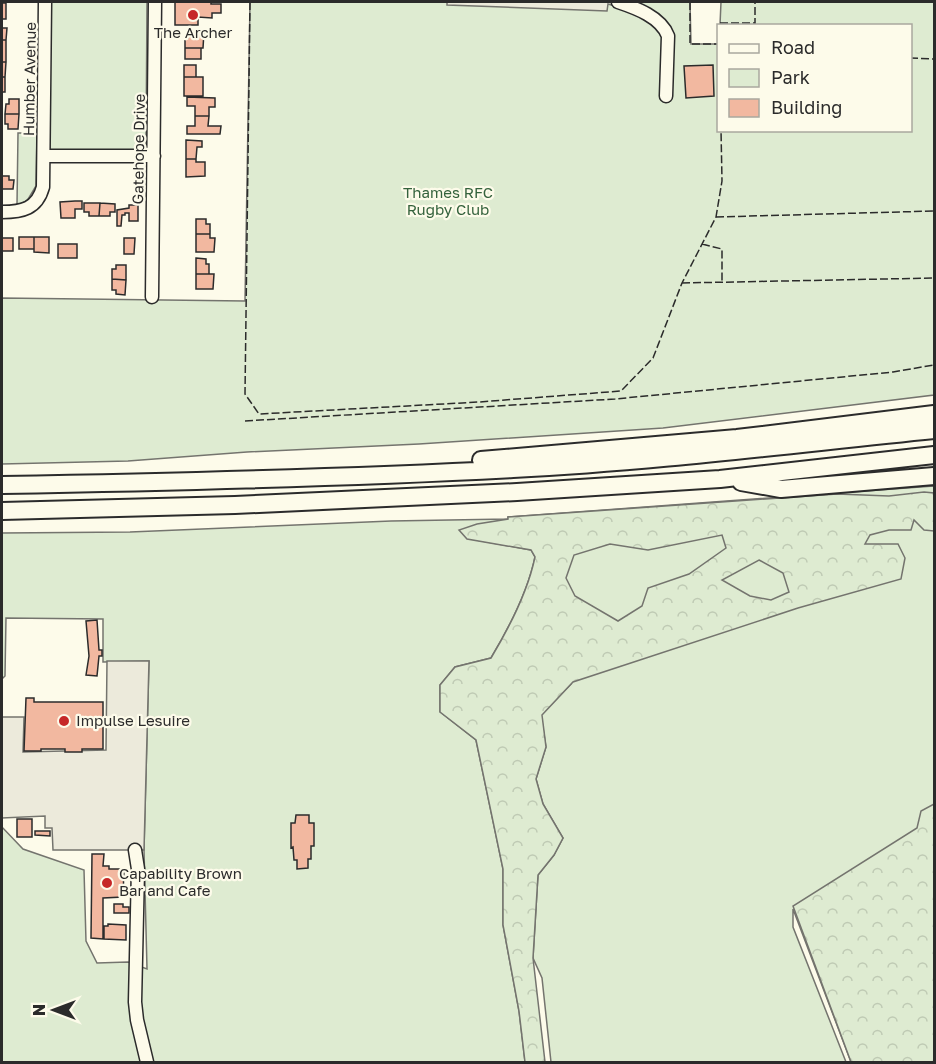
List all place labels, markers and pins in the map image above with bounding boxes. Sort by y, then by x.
marker: The Archer [186,8,200,22]
place label: The Archer [154,23,232,41]
place label: Impulse Lesuire [76,711,190,729]
marker: Impulse Lesuire [57,714,71,728]
place label: Capability Brown Bar and Cafe [119,864,242,899]
marker: Capability Brown Bar and Cafe [100,876,114,890]

